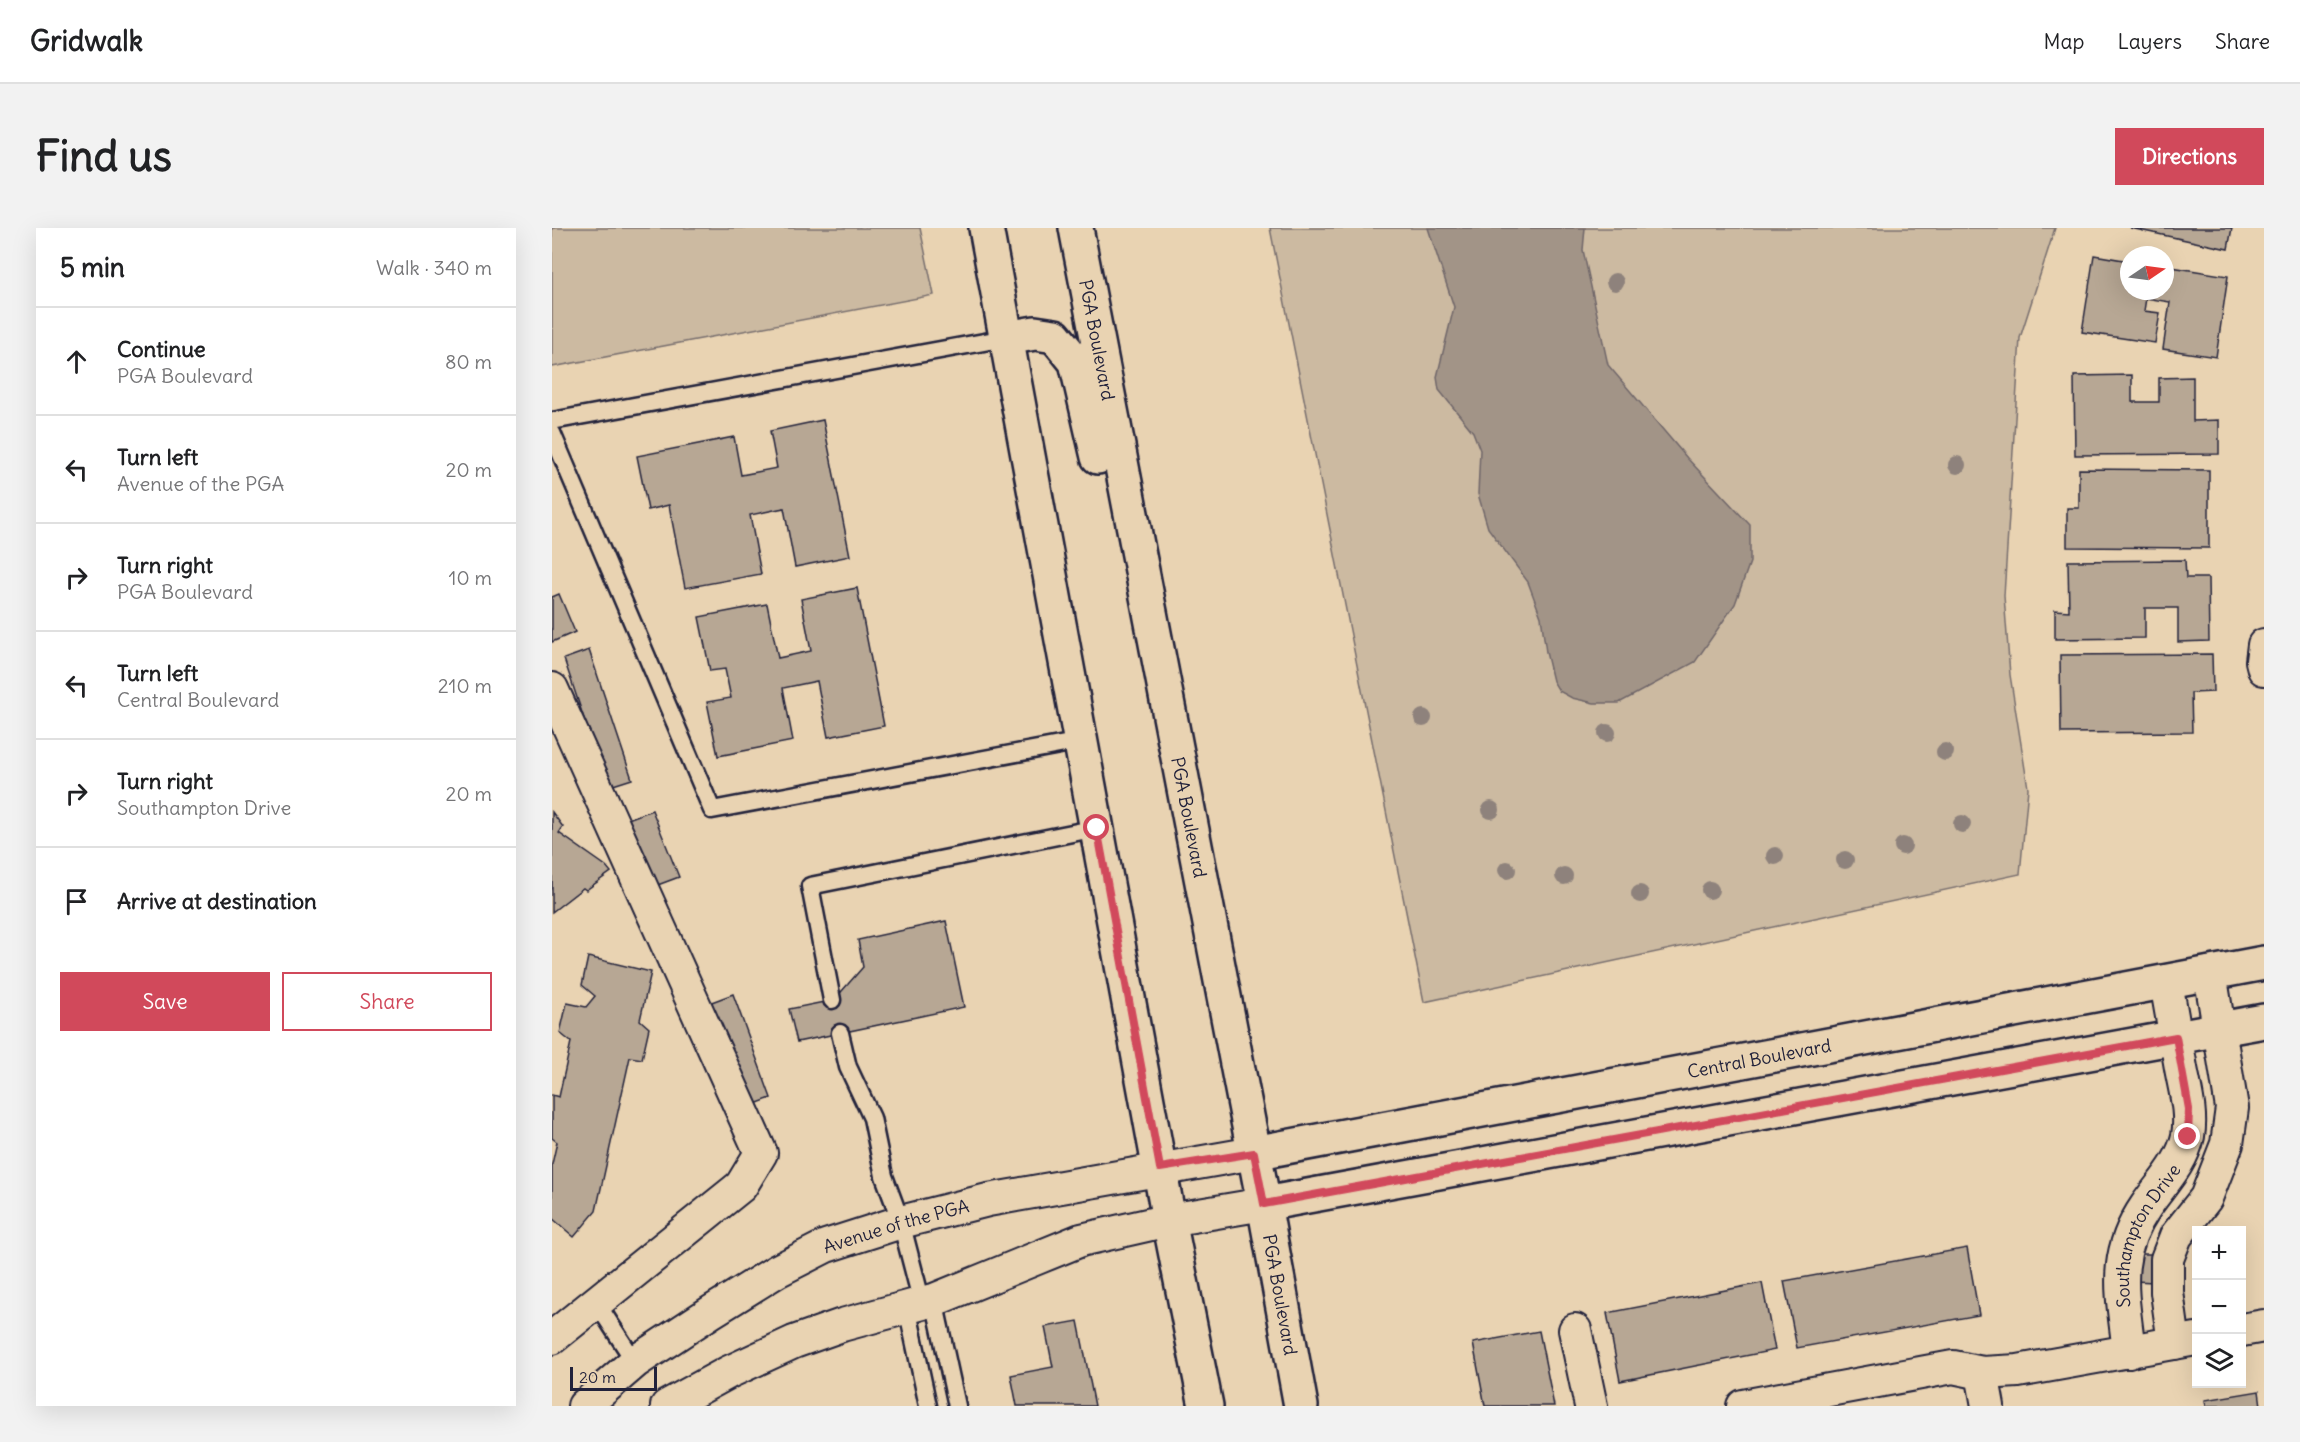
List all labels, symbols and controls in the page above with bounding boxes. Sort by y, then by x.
text: Gridwalk [30,23,143,59]
text: Map [2044,28,2084,55]
text: Layers [2117,28,2182,55]
text: Share [2215,28,2270,55]
button: Directions [2115,128,2264,185]
text: Find us [36,130,172,182]
north arrow [2120,246,2174,300]
text: 5 min [60,251,125,284]
text: Walk · 340 m [376,255,492,280]
street label: PGA Boulevard [1075,278,1121,403]
text: Continue [117,335,206,363]
icon: ahead [60,345,93,378]
text: 80 m [445,349,492,374]
text: PGA Boulevard [117,363,253,388]
text: Turn left [117,443,198,471]
icon: left [60,453,93,486]
text: 20 m [446,457,492,482]
text: Avenue of the PGA [117,471,284,496]
text: Turn right [117,551,213,579]
icon: right [60,561,93,594]
text: 10 m [449,565,492,590]
text: PGA Boulevard [117,579,253,604]
text: Turn left [117,659,198,687]
icon: left [60,669,93,702]
text: 210 m [438,673,492,698]
text: Central Boulevard [117,687,279,712]
street label: PGA Boulevard [1167,755,1212,880]
text: Turn right [117,767,213,795]
icon: right [60,777,93,810]
text: 20 m [446,781,492,806]
text: Southampton Drive [117,795,291,820]
route start [1083,814,1109,840]
icon: arrive [60,885,93,918]
text: Arrive at destination [117,887,317,915]
button: Save [60,972,270,1031]
button: Share [282,972,492,1031]
street label: Central Boulevard [1685,1033,1833,1083]
route end [2174,1123,2200,1149]
street label: Southampton Drive [2111,1159,2185,1309]
street label: Avenue of the PGA [820,1194,971,1258]
map controls [2192,1226,2246,1388]
button: + [2192,1226,2246,1280]
street label: PGA Boulevard [1258,1232,1303,1357]
button: − [2192,1280,2246,1334]
button: layers [2192,1334,2246,1388]
scale bar [570,1364,657,1392]
text: 20 m [579,1367,616,1387]

